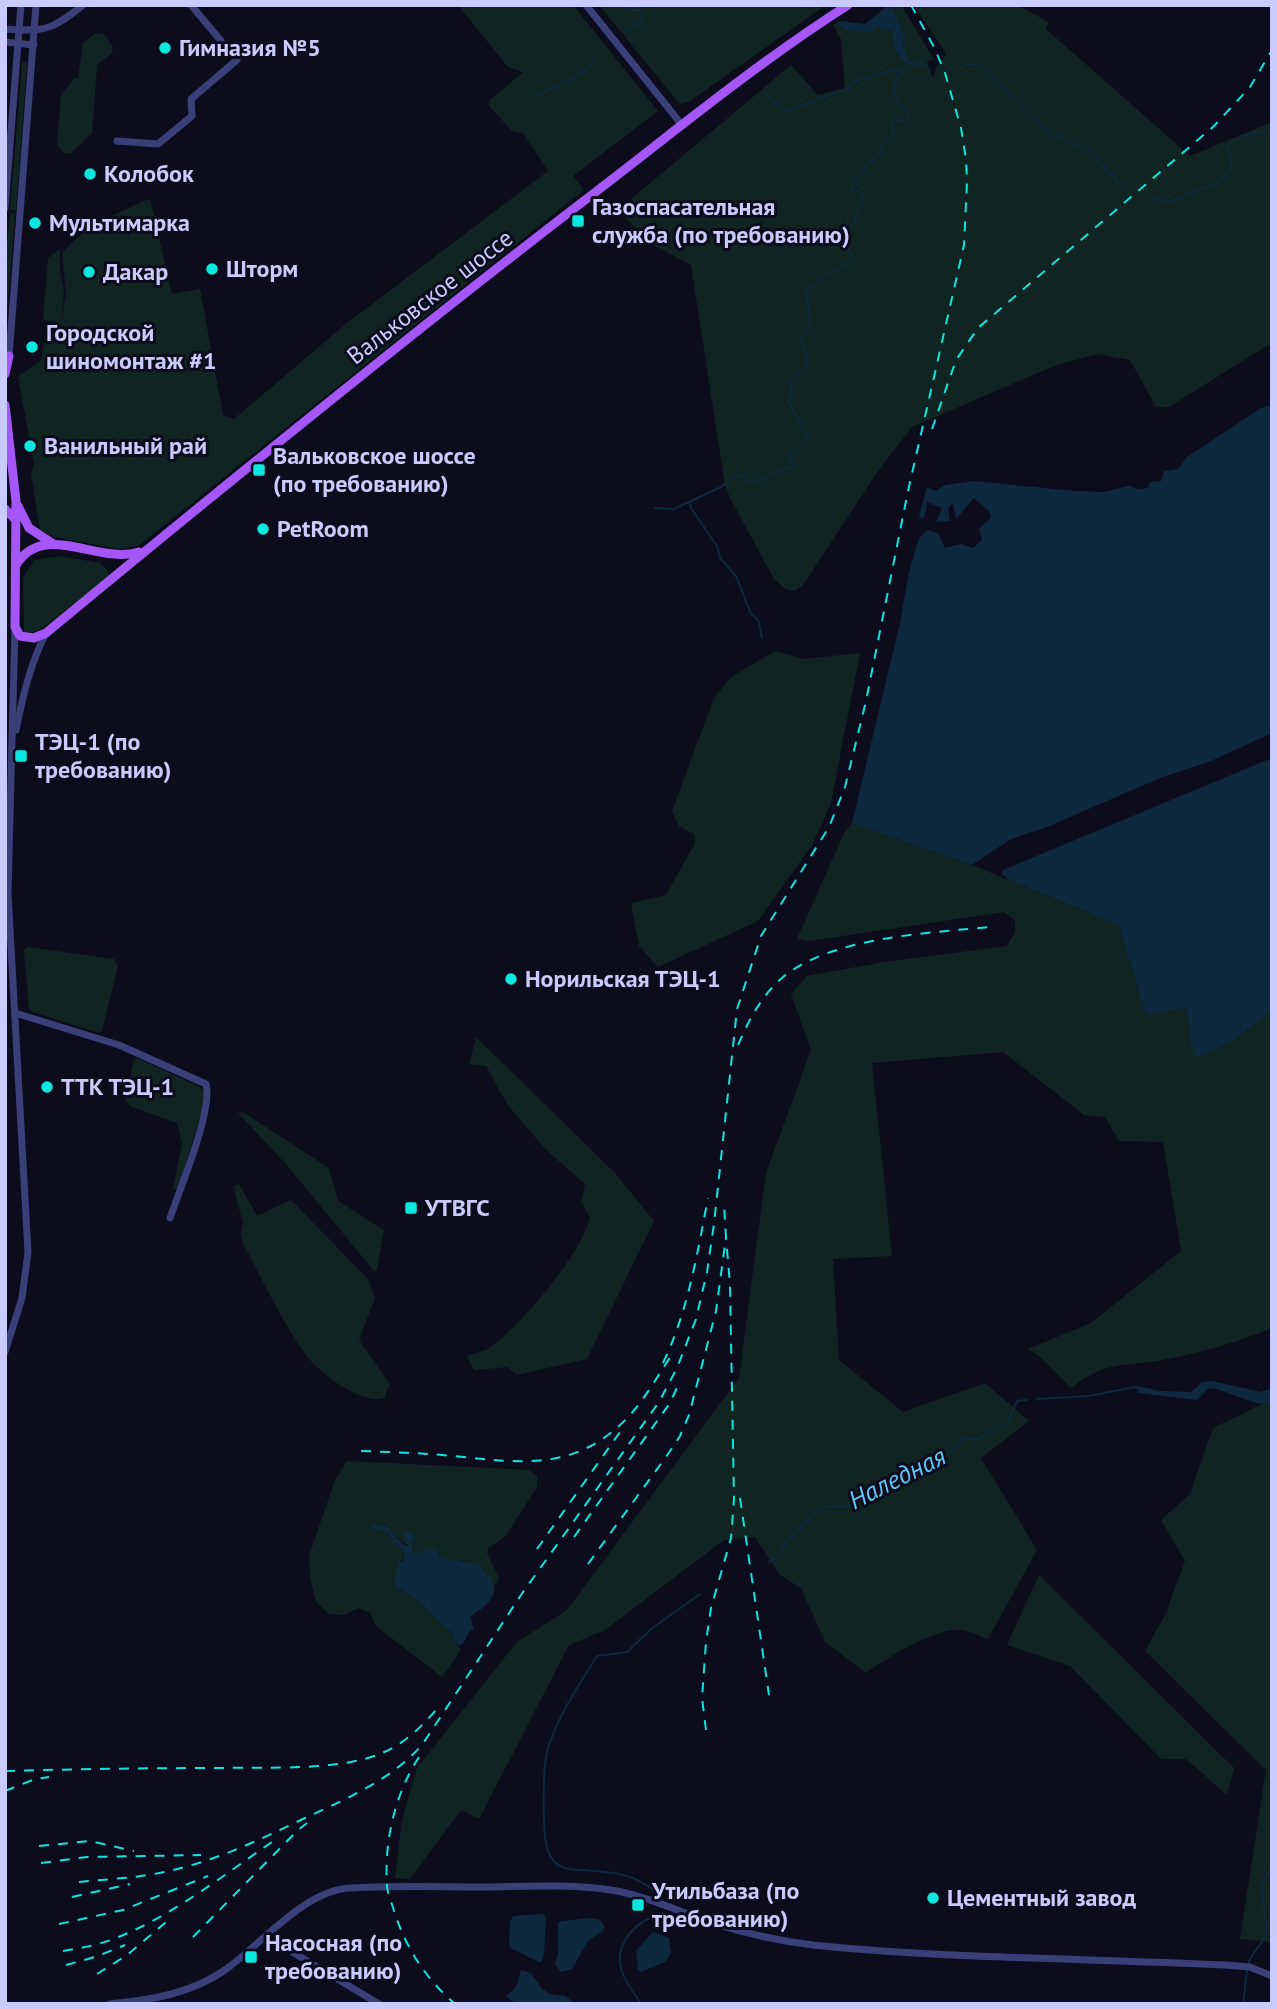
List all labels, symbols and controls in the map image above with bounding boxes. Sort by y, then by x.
place label: Гимназия №5 [179,32,321,63]
marker: Гимназия №5 [157,40,173,56]
place label: Колобок [104,158,194,189]
marker: Колобок [82,166,98,182]
place label: Газоспасательная служба (по требованию) [592,191,850,250]
place label: Мультимарка [49,207,190,238]
marker: Газоспасательная служба (по требованию) [570,213,586,229]
marker: Мультимарка [27,215,43,231]
street label: Вальковское шоссе [341,222,519,371]
place label: Шторм [226,253,298,284]
place label: Дакар [103,256,168,287]
marker: Шторм [204,261,220,277]
marker: Дакар [81,264,97,280]
place label: Городской шиномонтаж #1 [46,317,217,376]
marker: Городской шиномонтаж #1 [24,339,40,355]
place label: Ванильный рай [44,430,207,461]
marker: Ванильный рай [22,438,38,454]
place label: Вальковское шоссе (по требованию) [273,440,476,499]
marker: Вальковское шоссе (по требованию) [251,462,267,478]
place label: PetRoom [277,513,369,544]
marker: PetRoom [255,521,271,537]
place label: ТЭЦ-1 (по требованию) [35,726,171,785]
marker: ТЭЦ-1 (по требованию) [13,748,29,764]
place label: Норильская ТЭЦ-1 [525,963,721,994]
marker: Норильская ТЭЦ-1 [503,971,519,987]
place label: ТТК ТЭЦ-1 [61,1071,174,1102]
marker: ТТК ТЭЦ-1 [39,1079,55,1095]
place label: УТВГС [424,1192,490,1223]
marker: УТВГС [403,1200,419,1216]
water label: Наледная [842,1439,951,1516]
place label: Утильбаза (по требованию) [651,1875,799,1934]
place label: Цементный завод [947,1882,1136,1913]
marker: Цементный завод [925,1890,941,1906]
marker: Утильбаза (по требованию) [630,1897,646,1913]
place label: Насосная (по требованию) [265,1927,402,1986]
marker: Насосная (по требованию) [243,1949,259,1965]

